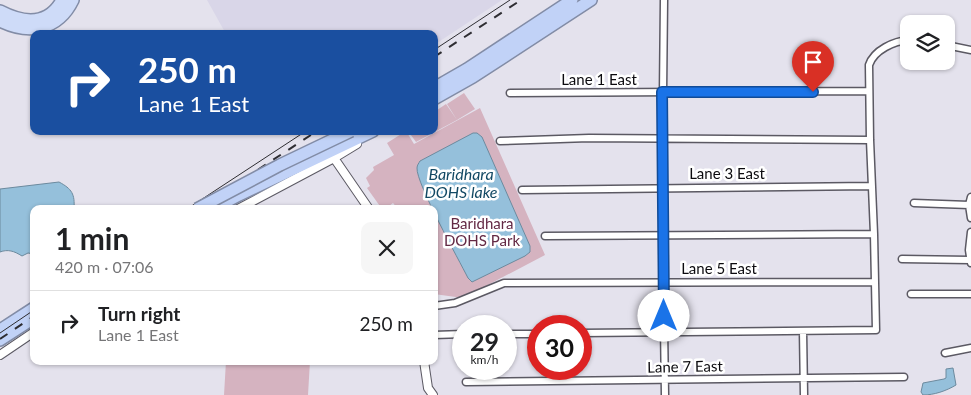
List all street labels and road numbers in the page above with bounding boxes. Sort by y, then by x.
street label: Lane 1 East [561,70,637,88]
street label: Lane 3 East [689,164,765,182]
street label: Lane 5 East [681,259,757,277]
street label: Lane 7 East [647,356,724,376]

